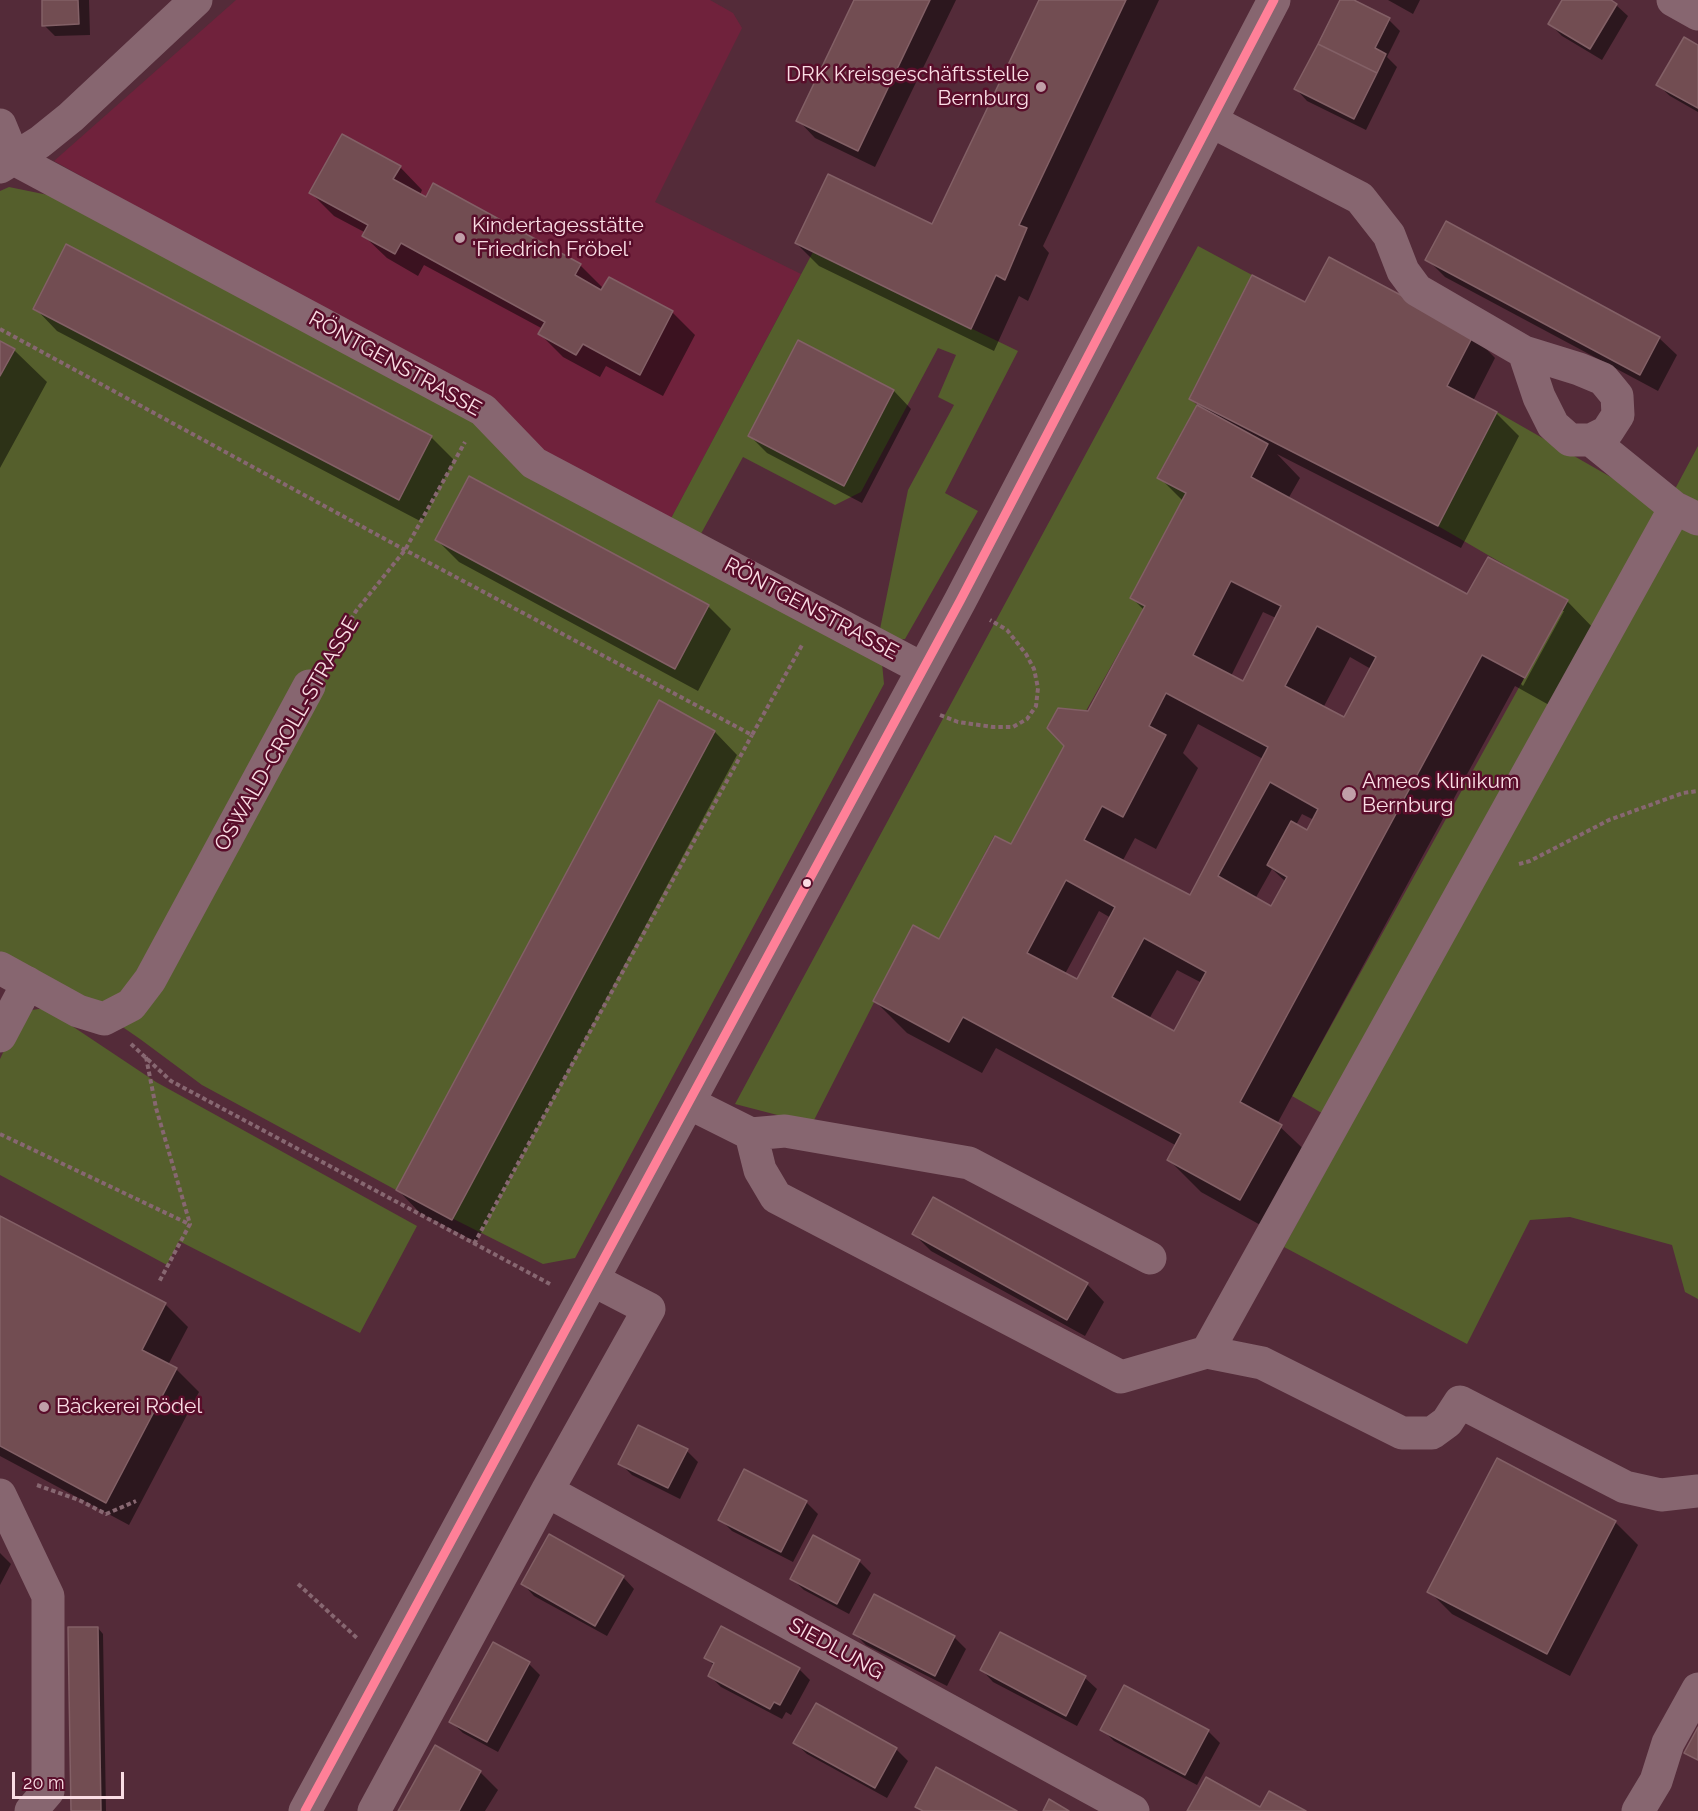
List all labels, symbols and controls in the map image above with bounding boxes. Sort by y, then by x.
place label: DRK Kreisgeschäftsstelle Bernburg [786,62,1029,112]
marker: DRK Kreisgeschäftsstelle Bernburg [1034,80,1048,94]
place label: Kindertagesstätte 'Friedrich Fröbel' [472,213,644,263]
marker: Kindertagesstätte 'Friedrich Fröbel' [453,231,467,245]
street label: RÖNTGENSTRASSE [304,306,486,422]
street label: RÖNTGENSTRASSE [720,552,902,666]
street label: OSWALD-CROLL-STRASSE [209,612,365,856]
place label: Ameos Klinikum Bernburg [1362,769,1519,819]
marker: Ameos Klinikum Bernburg [1340,785,1358,803]
unlabelled marker [801,877,813,889]
place label: Bäckerei Rödel [56,1394,202,1420]
marker: Bäckerei Rödel [37,1400,51,1414]
street label: SIEDLUNG [784,1613,888,1685]
scale bar [15,1760,128,1798]
text: 20 m [23,1772,65,1793]

